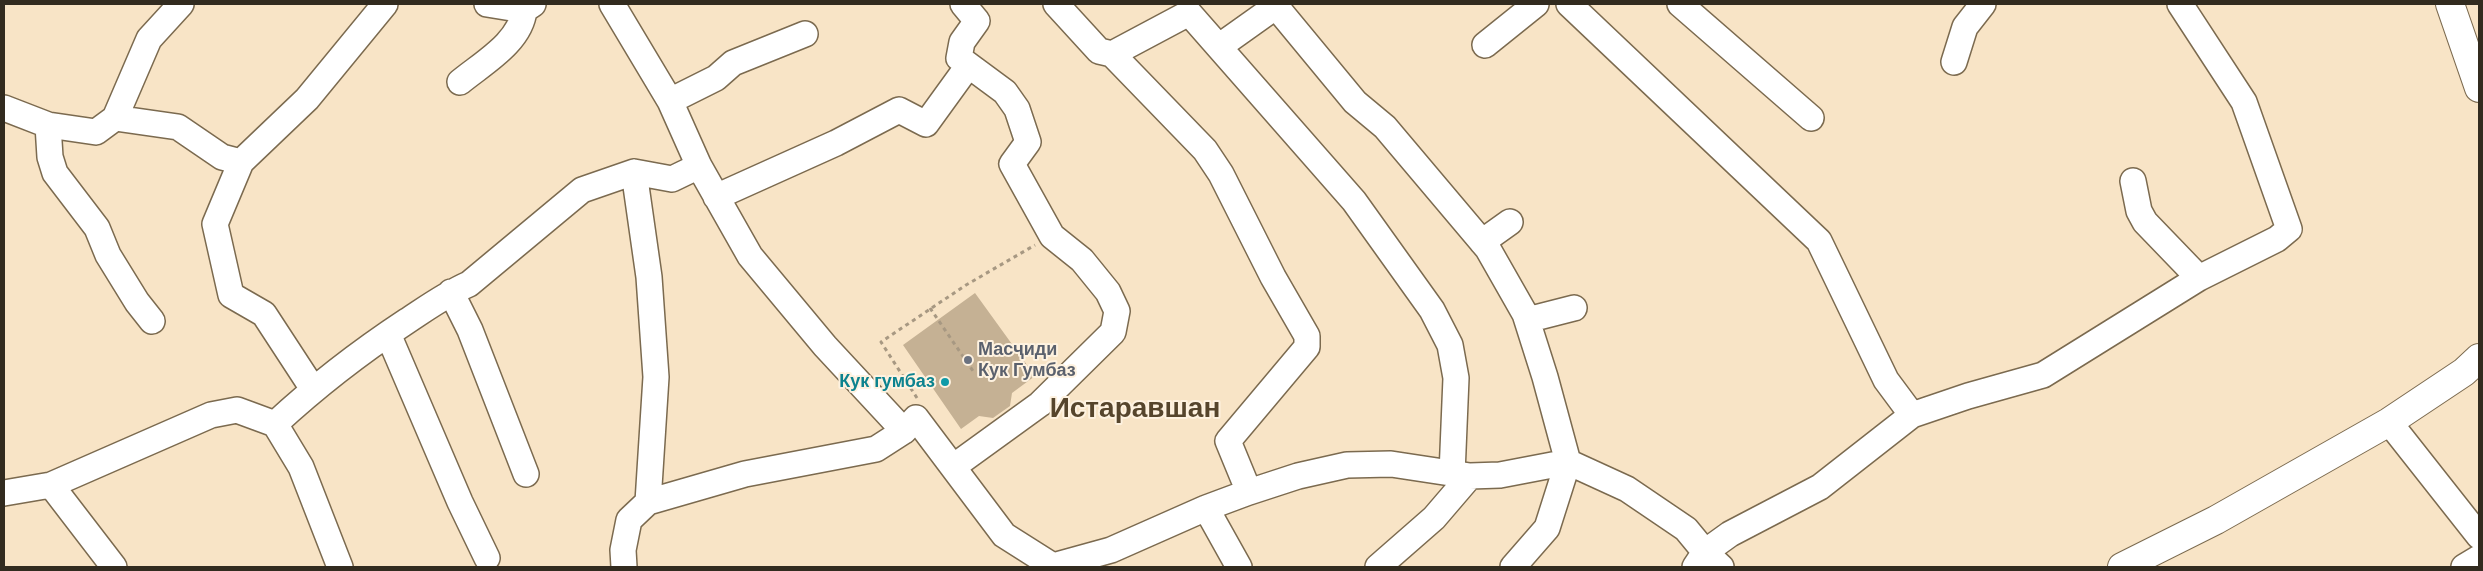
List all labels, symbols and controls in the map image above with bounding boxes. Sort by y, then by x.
place label: Масҷиди Кук Гумбаз [978,339,1076,382]
marker: Масҷиди Кук Гумбаз [962,354,974,366]
place label: Кук гумбаз [839,371,935,393]
marker: Кук гумбаз [939,376,951,388]
district label: Истаравшан [1050,392,1220,426]

